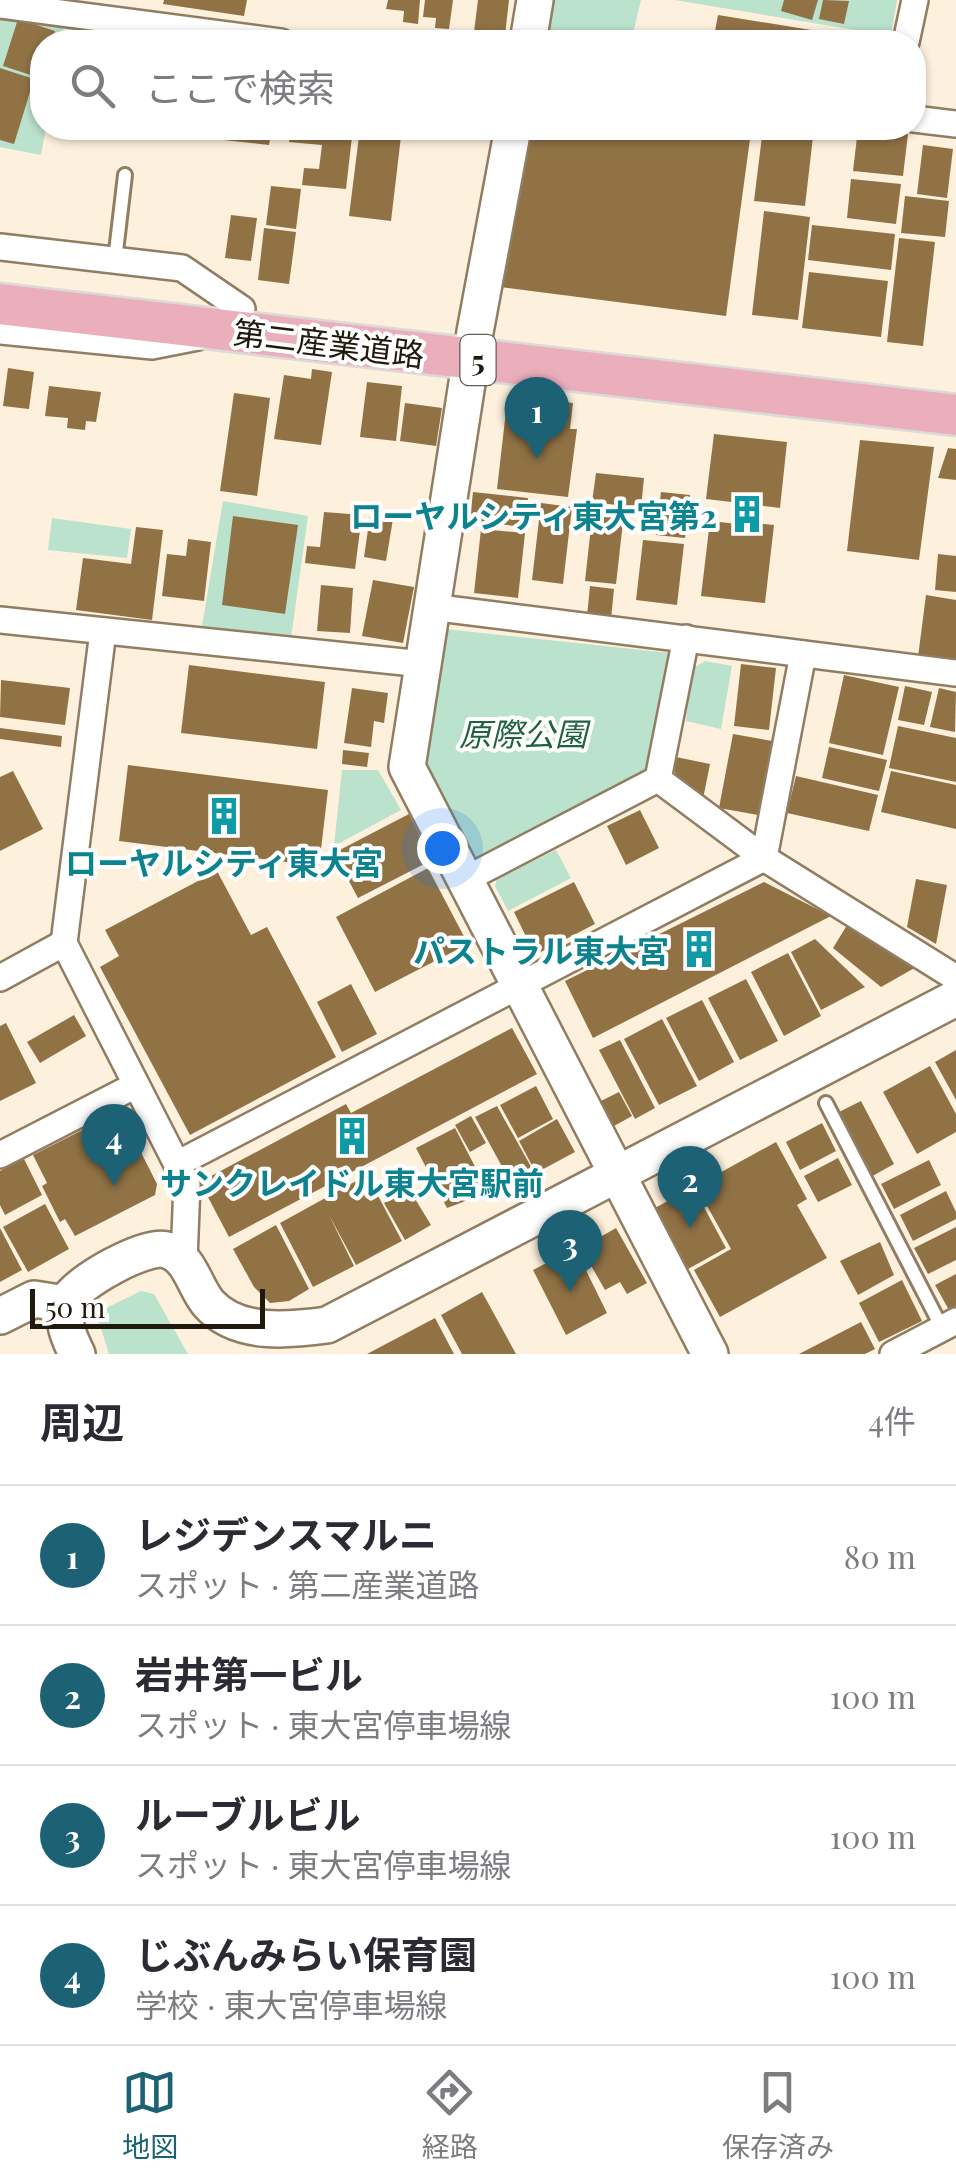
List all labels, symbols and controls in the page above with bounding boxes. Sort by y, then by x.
search box [30,30,926,140]
icon: search [65,58,120,113]
text: ここで検索 [145,61,335,112]
street label: 第二産業道路 [231,309,427,375]
road number: 5 [460,335,496,385]
pin: 1 [504,376,570,459]
place label: ローヤルシティ東大宮第2 [350,493,717,536]
building icon: ローヤルシティ東大宮第2 [726,493,768,535]
park label: 原際公園 [459,711,591,754]
building icon: ローヤルシティ東大宮 [203,795,245,837]
your location [417,823,468,874]
place label: ローヤルシティ東大宮 [65,840,383,883]
place label: パストラル東大宮 [413,928,669,971]
building icon: パストラル東大宮 [678,928,720,970]
pin: 4 [82,1104,146,1186]
building icon: サンクレイドル東大宮駅前 [331,1115,373,1157]
pin: 2 [658,1146,722,1228]
place label: サンクレイドル東大宮駅前 [160,1160,544,1203]
pin: 3 [538,1210,602,1292]
scale bar [30,1284,265,1328]
text: 50 m [45,1288,105,1325]
text: 周辺 [40,1393,124,1449]
text: 4件 [868,1398,916,1441]
text: レジデンスマルニ [135,1508,437,1559]
text: 1 [66,1534,79,1577]
text: 80 m [844,1534,916,1577]
text: スポット · 第二産業道路 [135,1562,479,1605]
text: 岩井第一ビル [135,1648,363,1699]
text: 2 [64,1674,81,1717]
text: 100 m [829,1674,916,1717]
text: スポット · 東大宮停車場線 [135,1702,511,1745]
text: ルーブルビル [135,1788,361,1839]
text: 3 [65,1814,80,1857]
text: 100 m [829,1814,916,1857]
text: スポット · 東大宮停車場線 [135,1842,511,1885]
text: じぶんみらい保育園 [135,1928,477,1979]
text: 4 [64,1954,81,1997]
text: 100 m [829,1954,916,1997]
text: 学校 · 東大宮停車場線 [135,1982,447,2025]
tab: 地図 [122,2065,178,2165]
tab: 経路 [422,2065,478,2165]
tab: 保存済み [722,2065,834,2165]

